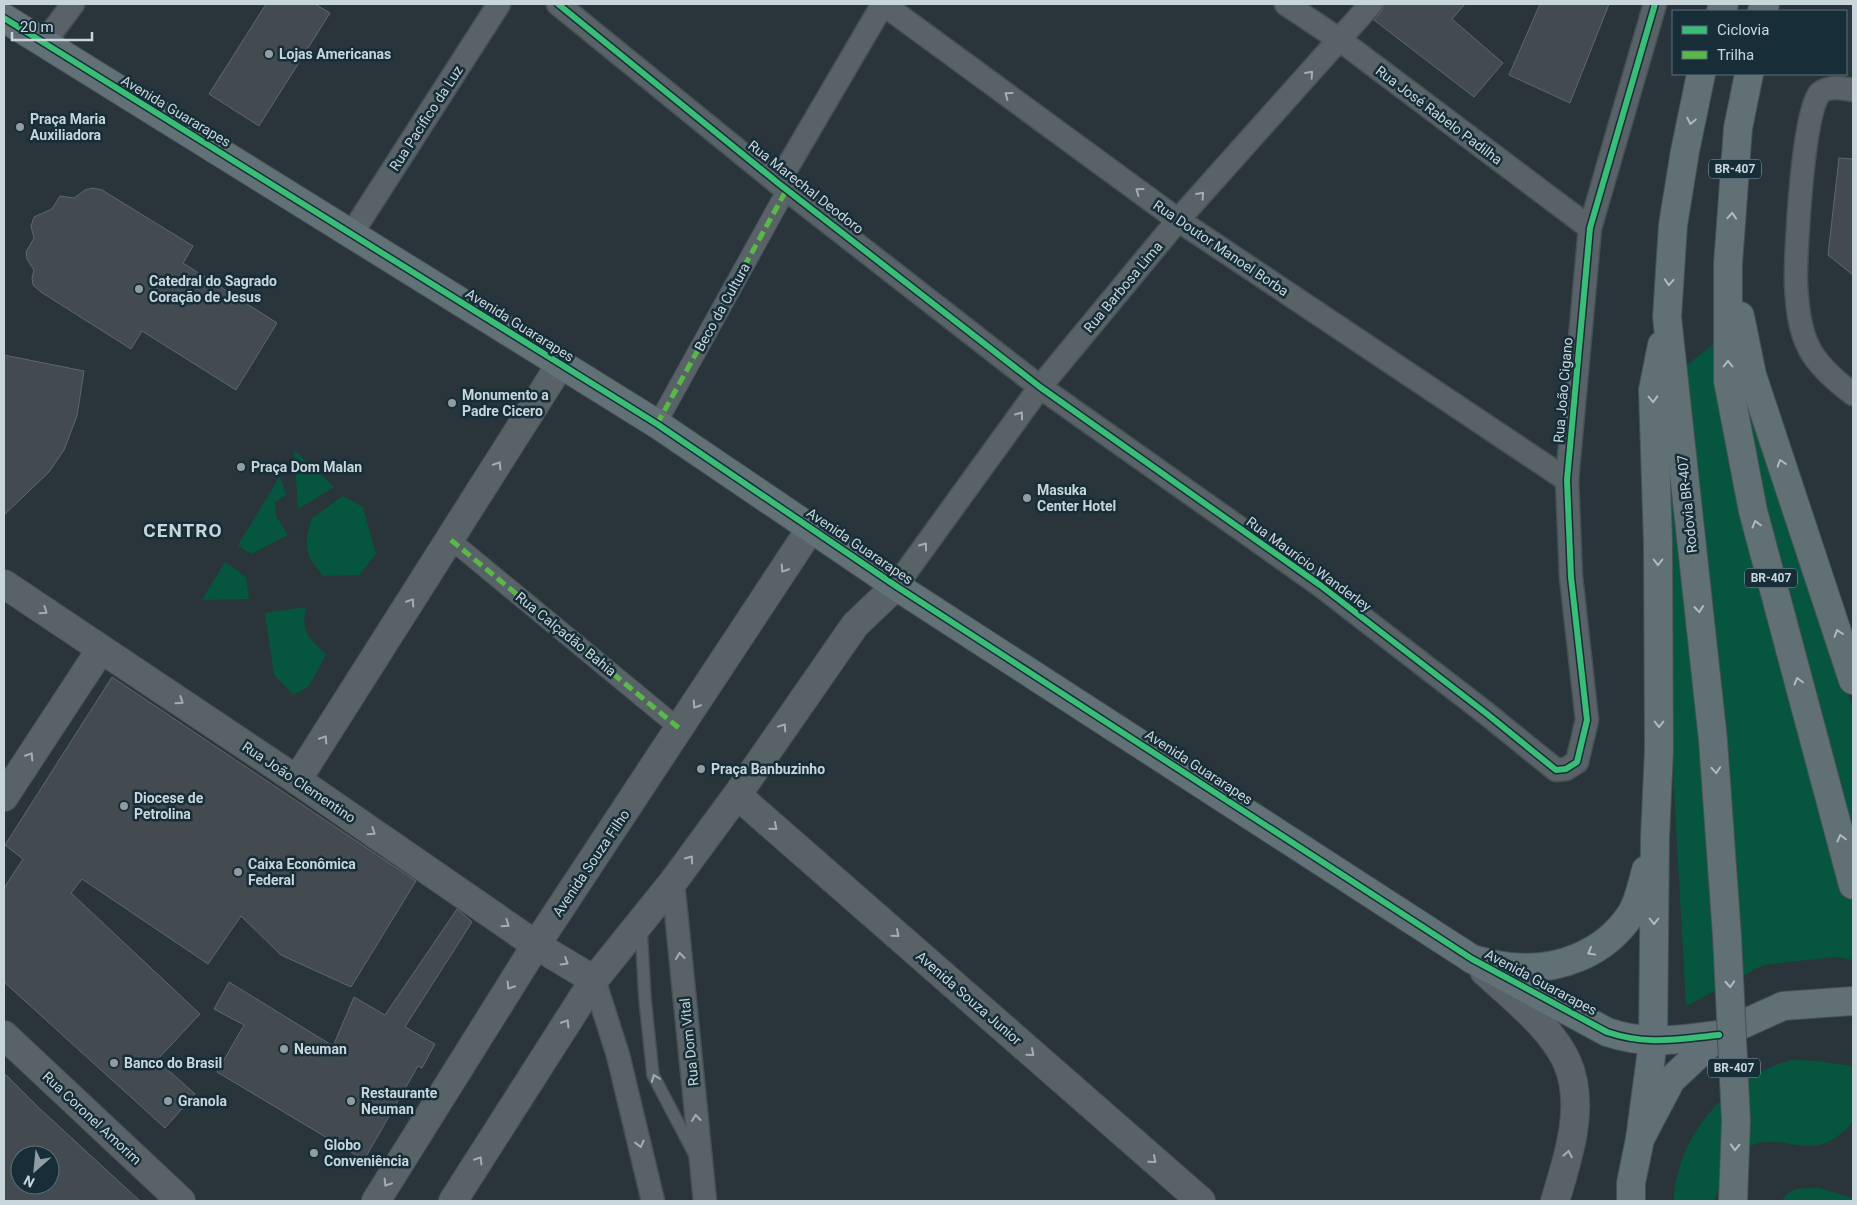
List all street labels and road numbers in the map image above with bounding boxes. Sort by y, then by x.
street label: Rua Pacífico da Luz [386,62,466,174]
street label: Rua José Rabelo Padilha [1373,62,1505,168]
street label: Avenida Guararapes [118,72,234,150]
street label: Rua Marechal Deodoro [745,137,867,237]
road number: BR-407 [1709,160,1761,178]
street label: Rua Doutor Manoel Borba [1150,197,1292,299]
street label: Rua Barbosa Lima [1080,238,1166,336]
street label: Beco da Cultura [691,260,753,354]
street label: Avenida Guararapes [463,285,577,365]
street label: Rua João Cigano [1550,337,1576,443]
street label: Rodovia BR-407 [1674,454,1700,554]
street label: Avenida Guararapes [804,505,916,587]
street label: Rua Maurício Wanderley [1243,513,1375,615]
road number: BR-407 [1745,568,1797,588]
street label: Rua Calçadão Bahia [513,589,619,679]
street label: Avenida Guararapes [1142,726,1256,808]
street label: Rua João Clementino [239,738,359,826]
street label: Avenida Souza Filho [549,807,633,919]
street label: Avenida Guararapes [1482,946,1600,1018]
street label: Avenida Souza Junior [913,948,1025,1048]
street label: Rua Dom Vital [676,997,702,1087]
road number: BR-407 [1708,1058,1760,1078]
street label: Rua Coronel Amorim [39,1068,145,1168]

